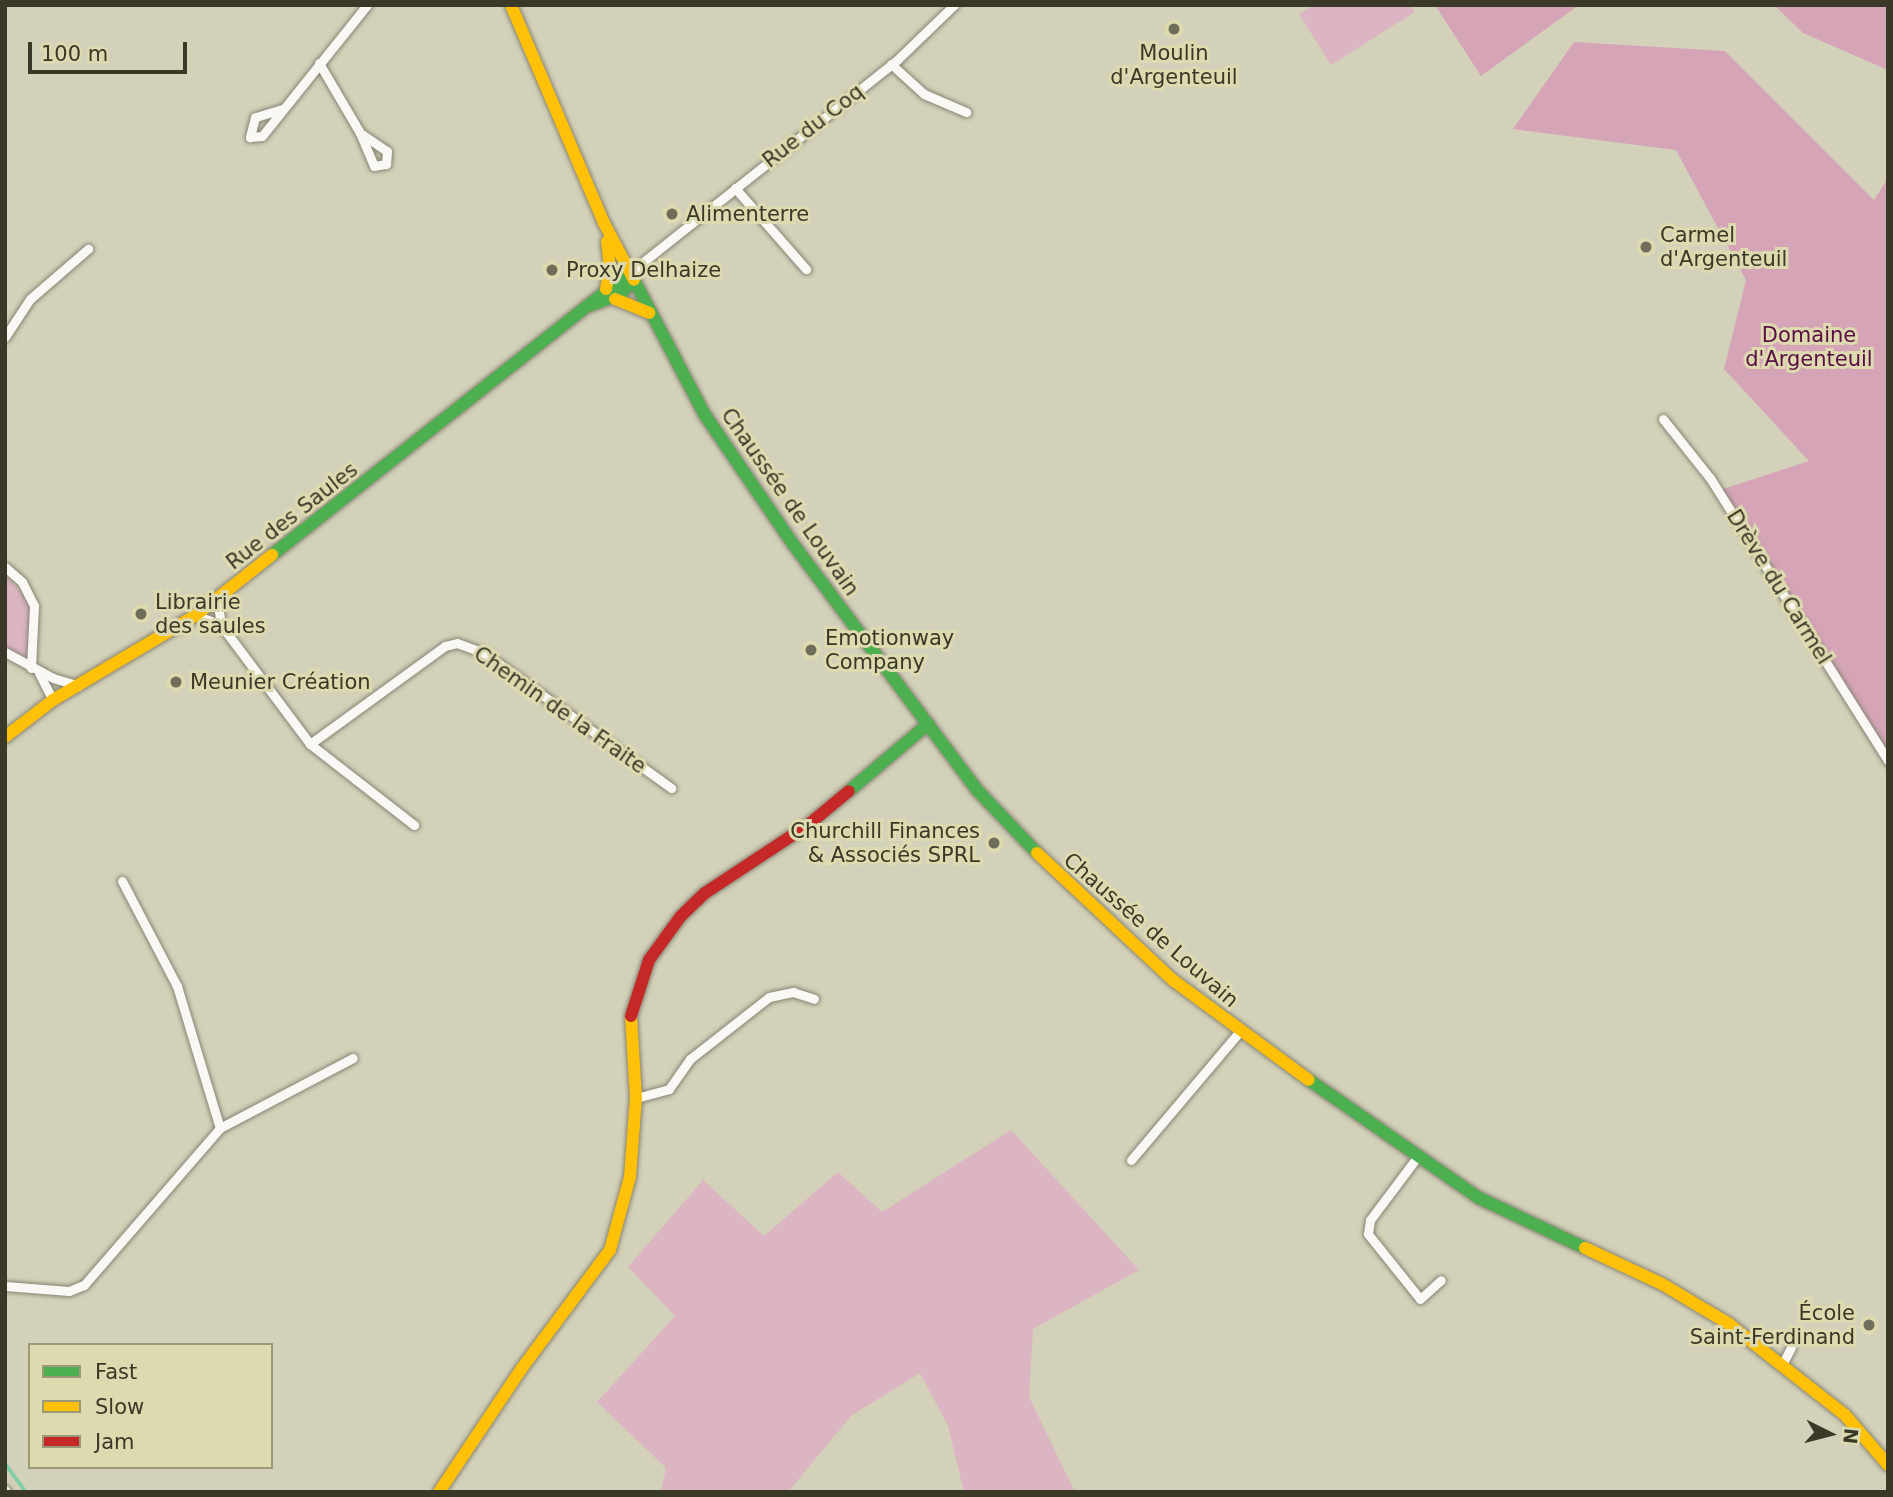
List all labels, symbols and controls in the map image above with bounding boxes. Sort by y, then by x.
marker: Moulin d'Argenteuil [1166,21,1182,37]
scale bar [32,28,191,72]
place label: Moulin d'Argenteuil [1110,40,1238,90]
text: 100 m [41,42,108,66]
street label: Rue du Coq [758,79,868,173]
place label: Alimenterre [686,201,809,227]
marker: Alimenterre [664,206,680,222]
place label: Carmel d'Argenteuil [1660,222,1787,272]
marker: Carmel d'Argenteuil [1638,239,1654,255]
place label: Proxy Delhaize [566,257,721,283]
marker: Proxy Delhaize [544,262,560,278]
park label: Domaine d'Argenteuil [1745,322,1873,372]
street label: Chaussée de Louvain [716,403,864,601]
street label: Rue des Saules [221,457,363,575]
street label: Drève du Carmel [1721,505,1837,669]
place label: Librairie des saules [155,589,266,639]
marker: Librairie des saules [133,606,149,622]
place label: Emotionway Company [825,625,954,675]
street label: Chemin de la Fraite [469,641,651,779]
marker: Emotionway Company [803,642,819,658]
place label: Meunier Création [190,669,371,695]
marker: Meunier Création [168,674,184,690]
place label: Churchill Finances & Associés SPRL [790,818,980,868]
marker: Churchill Finances & Associés SPRL [986,835,1002,851]
street label: Chaussée de Louvain [1058,847,1244,1013]
place label: École Saint-Ferdinand [1690,1300,1855,1350]
marker: École Saint-Ferdinand [1861,1317,1877,1333]
legend [28,1343,273,1469]
text: Fast [95,1360,137,1384]
text: Slow [95,1395,144,1419]
north arrow [1795,1399,1865,1469]
text: N [1839,1427,1863,1445]
text: Jam [95,1430,135,1454]

